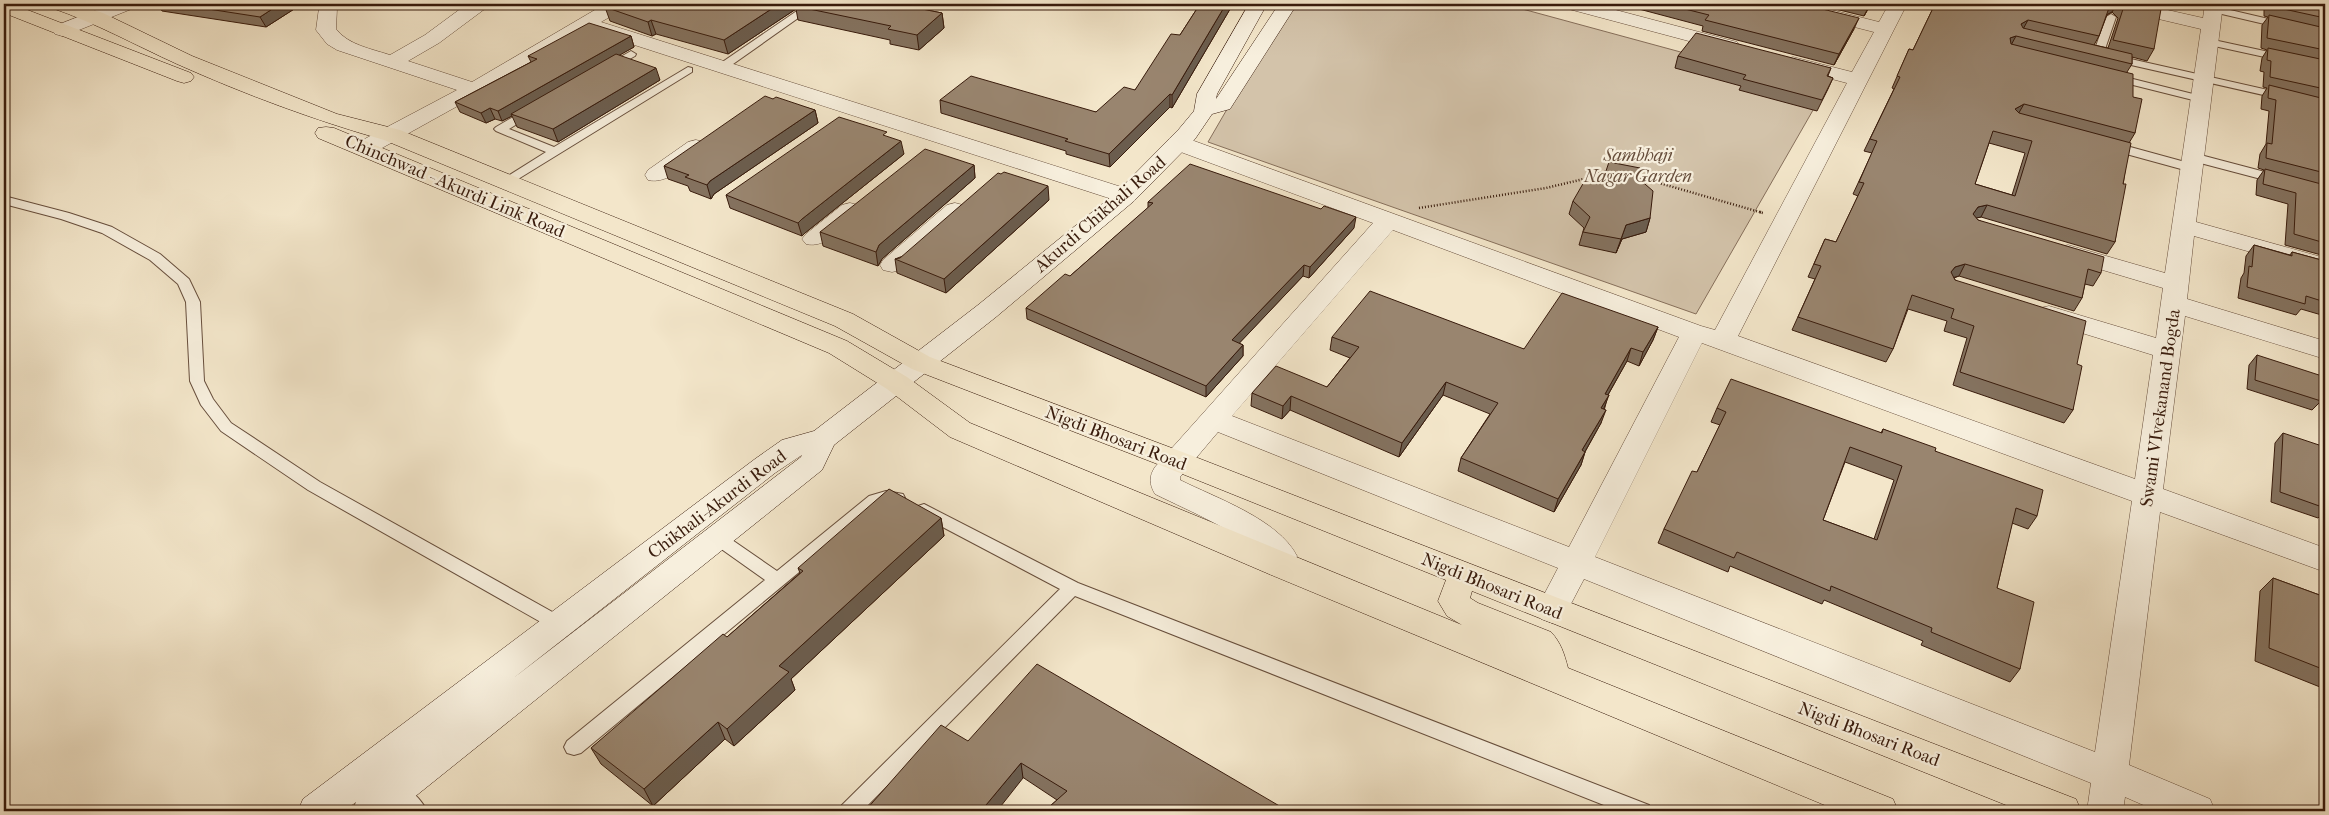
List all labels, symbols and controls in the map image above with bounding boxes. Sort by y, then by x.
street label: Chinchwad - Akurdi Link Road [342,131,568,242]
park label: Sambhaji Nagar Garden [1583,145,1692,187]
street label: Akurdi Chikhali Road [1030,152,1170,278]
street label: Swami VIvekanand Bogda [2136,307,2185,508]
street label: Nigdi Bhosari Road [1042,402,1190,475]
street label: Chikhali-Akurdi Road [644,445,791,563]
street label: Nigdi Bhosari Road [1418,549,1565,624]
street label: Nigdi Bhosari Road [1795,698,1943,771]

